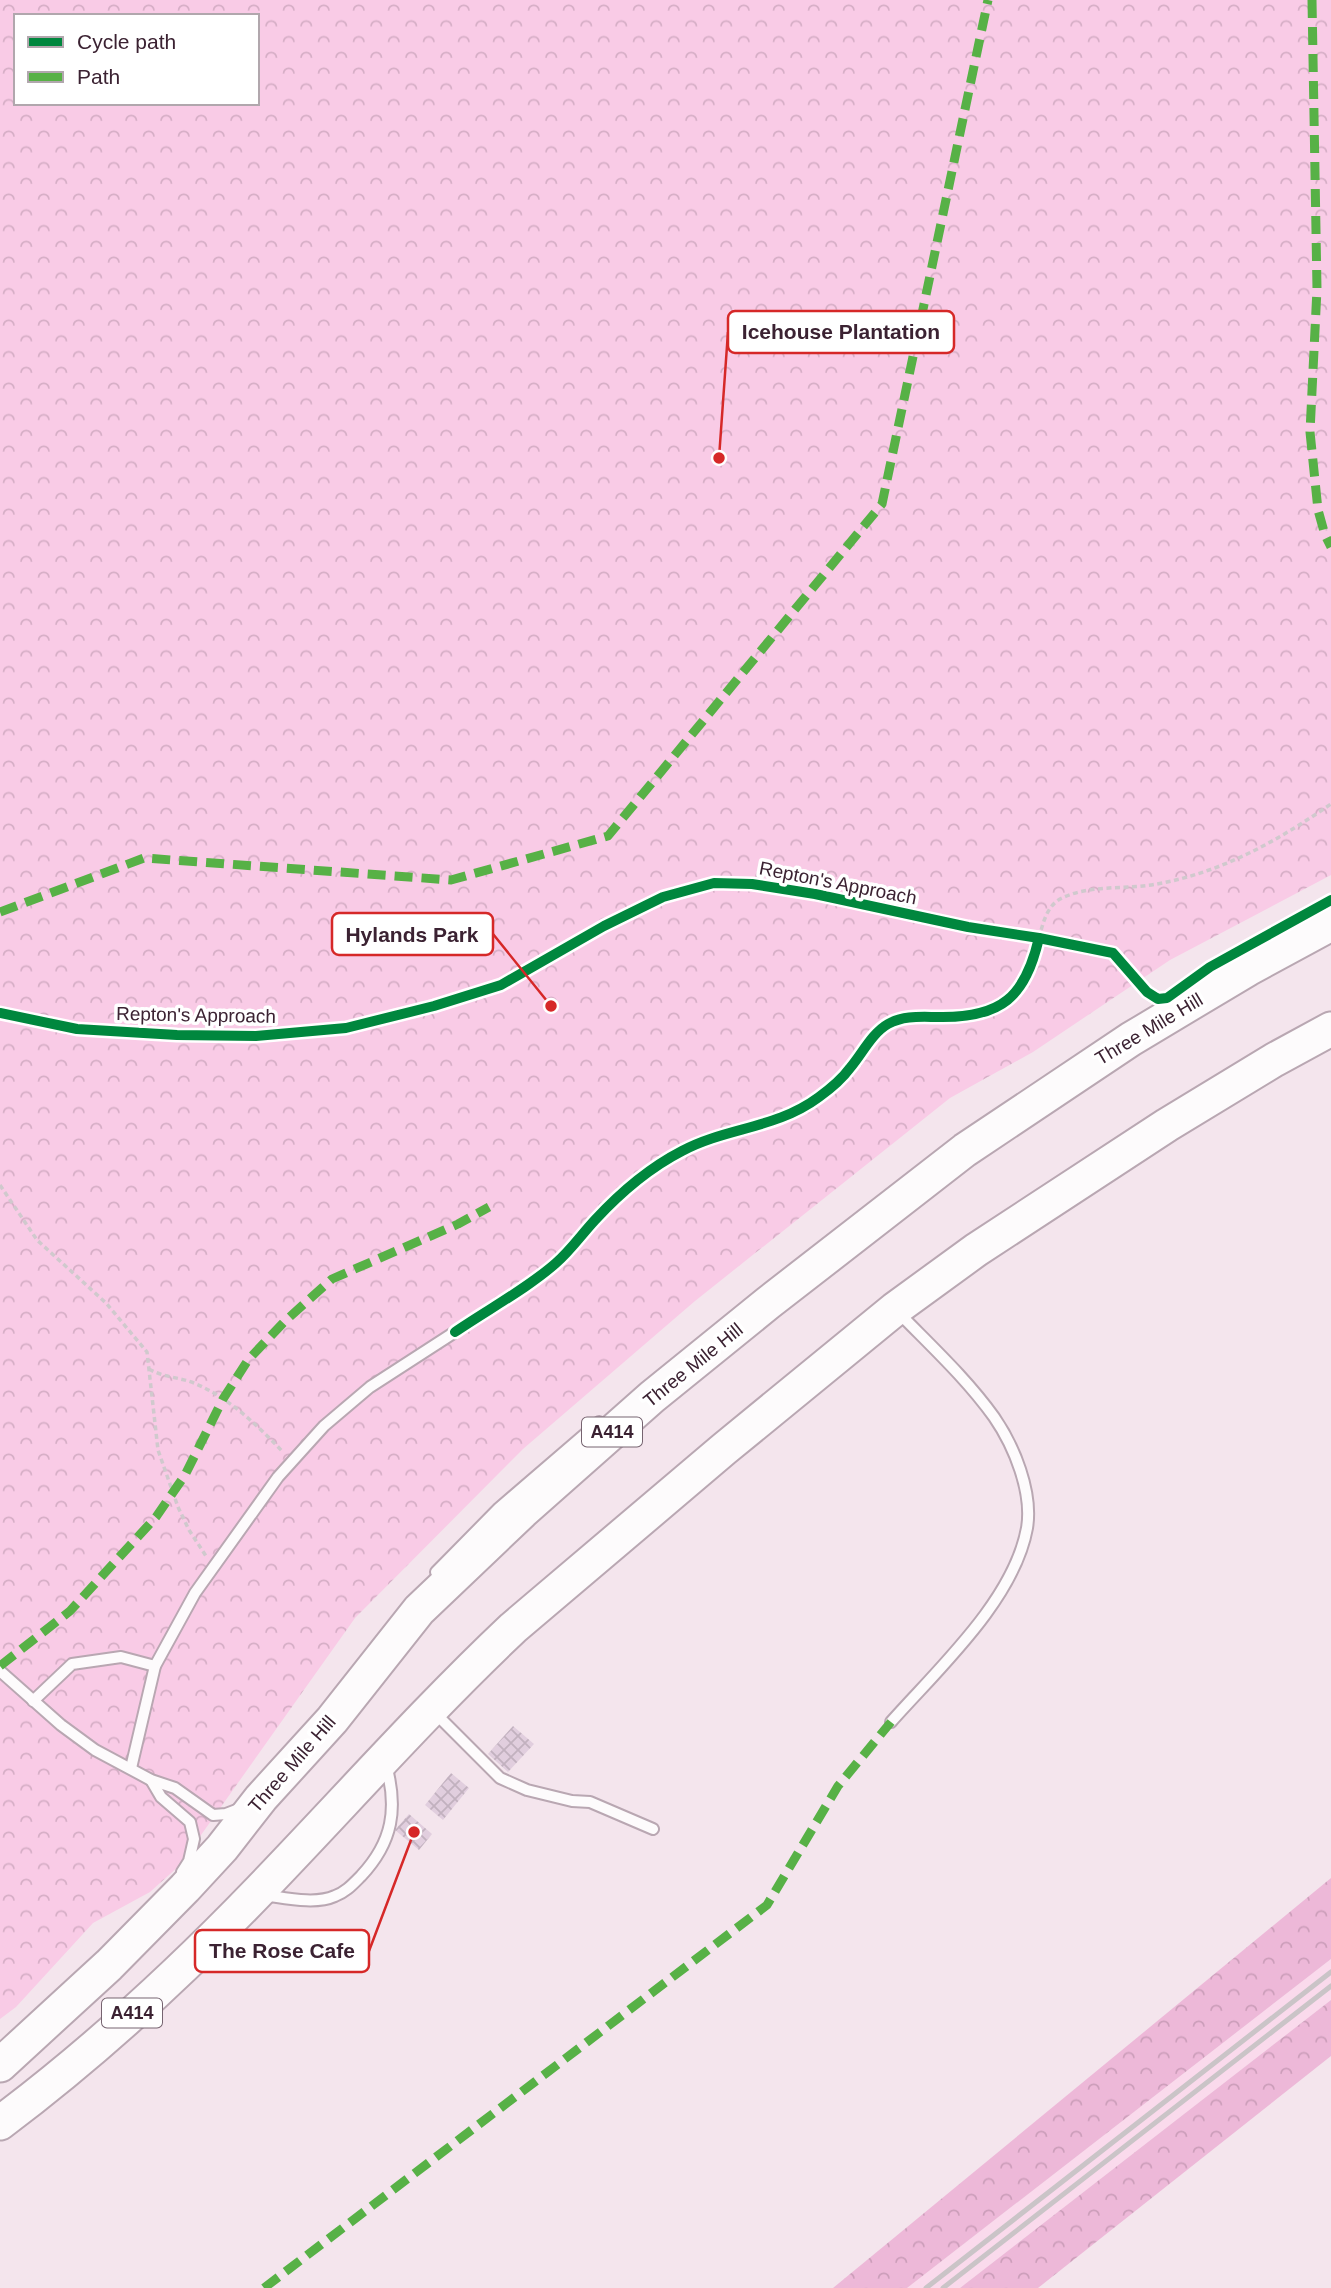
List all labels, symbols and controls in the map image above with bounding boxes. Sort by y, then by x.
legend [14,14,259,105]
text: Cycle path [77,30,176,53]
text: Path [77,65,120,88]
callout: Icehouse Plantation [728,311,954,353]
text: Icehouse Plantation [742,320,940,343]
street label: Repton's Approach [757,857,919,909]
callout: Hylands Park [332,913,493,955]
text: Hylands Park [345,923,479,946]
street label: Three Mile Hill [1092,989,1206,1069]
street label: Repton's Approach [116,1003,276,1027]
street label: Three Mile Hill [639,1319,747,1411]
road number: A414 [582,1418,642,1447]
street label: Three Mile Hill [244,1711,340,1817]
callout: The Rose Cafe [195,1930,369,1972]
text: The Rose Cafe [209,1939,355,1962]
road number: A414 [102,1998,162,2027]

